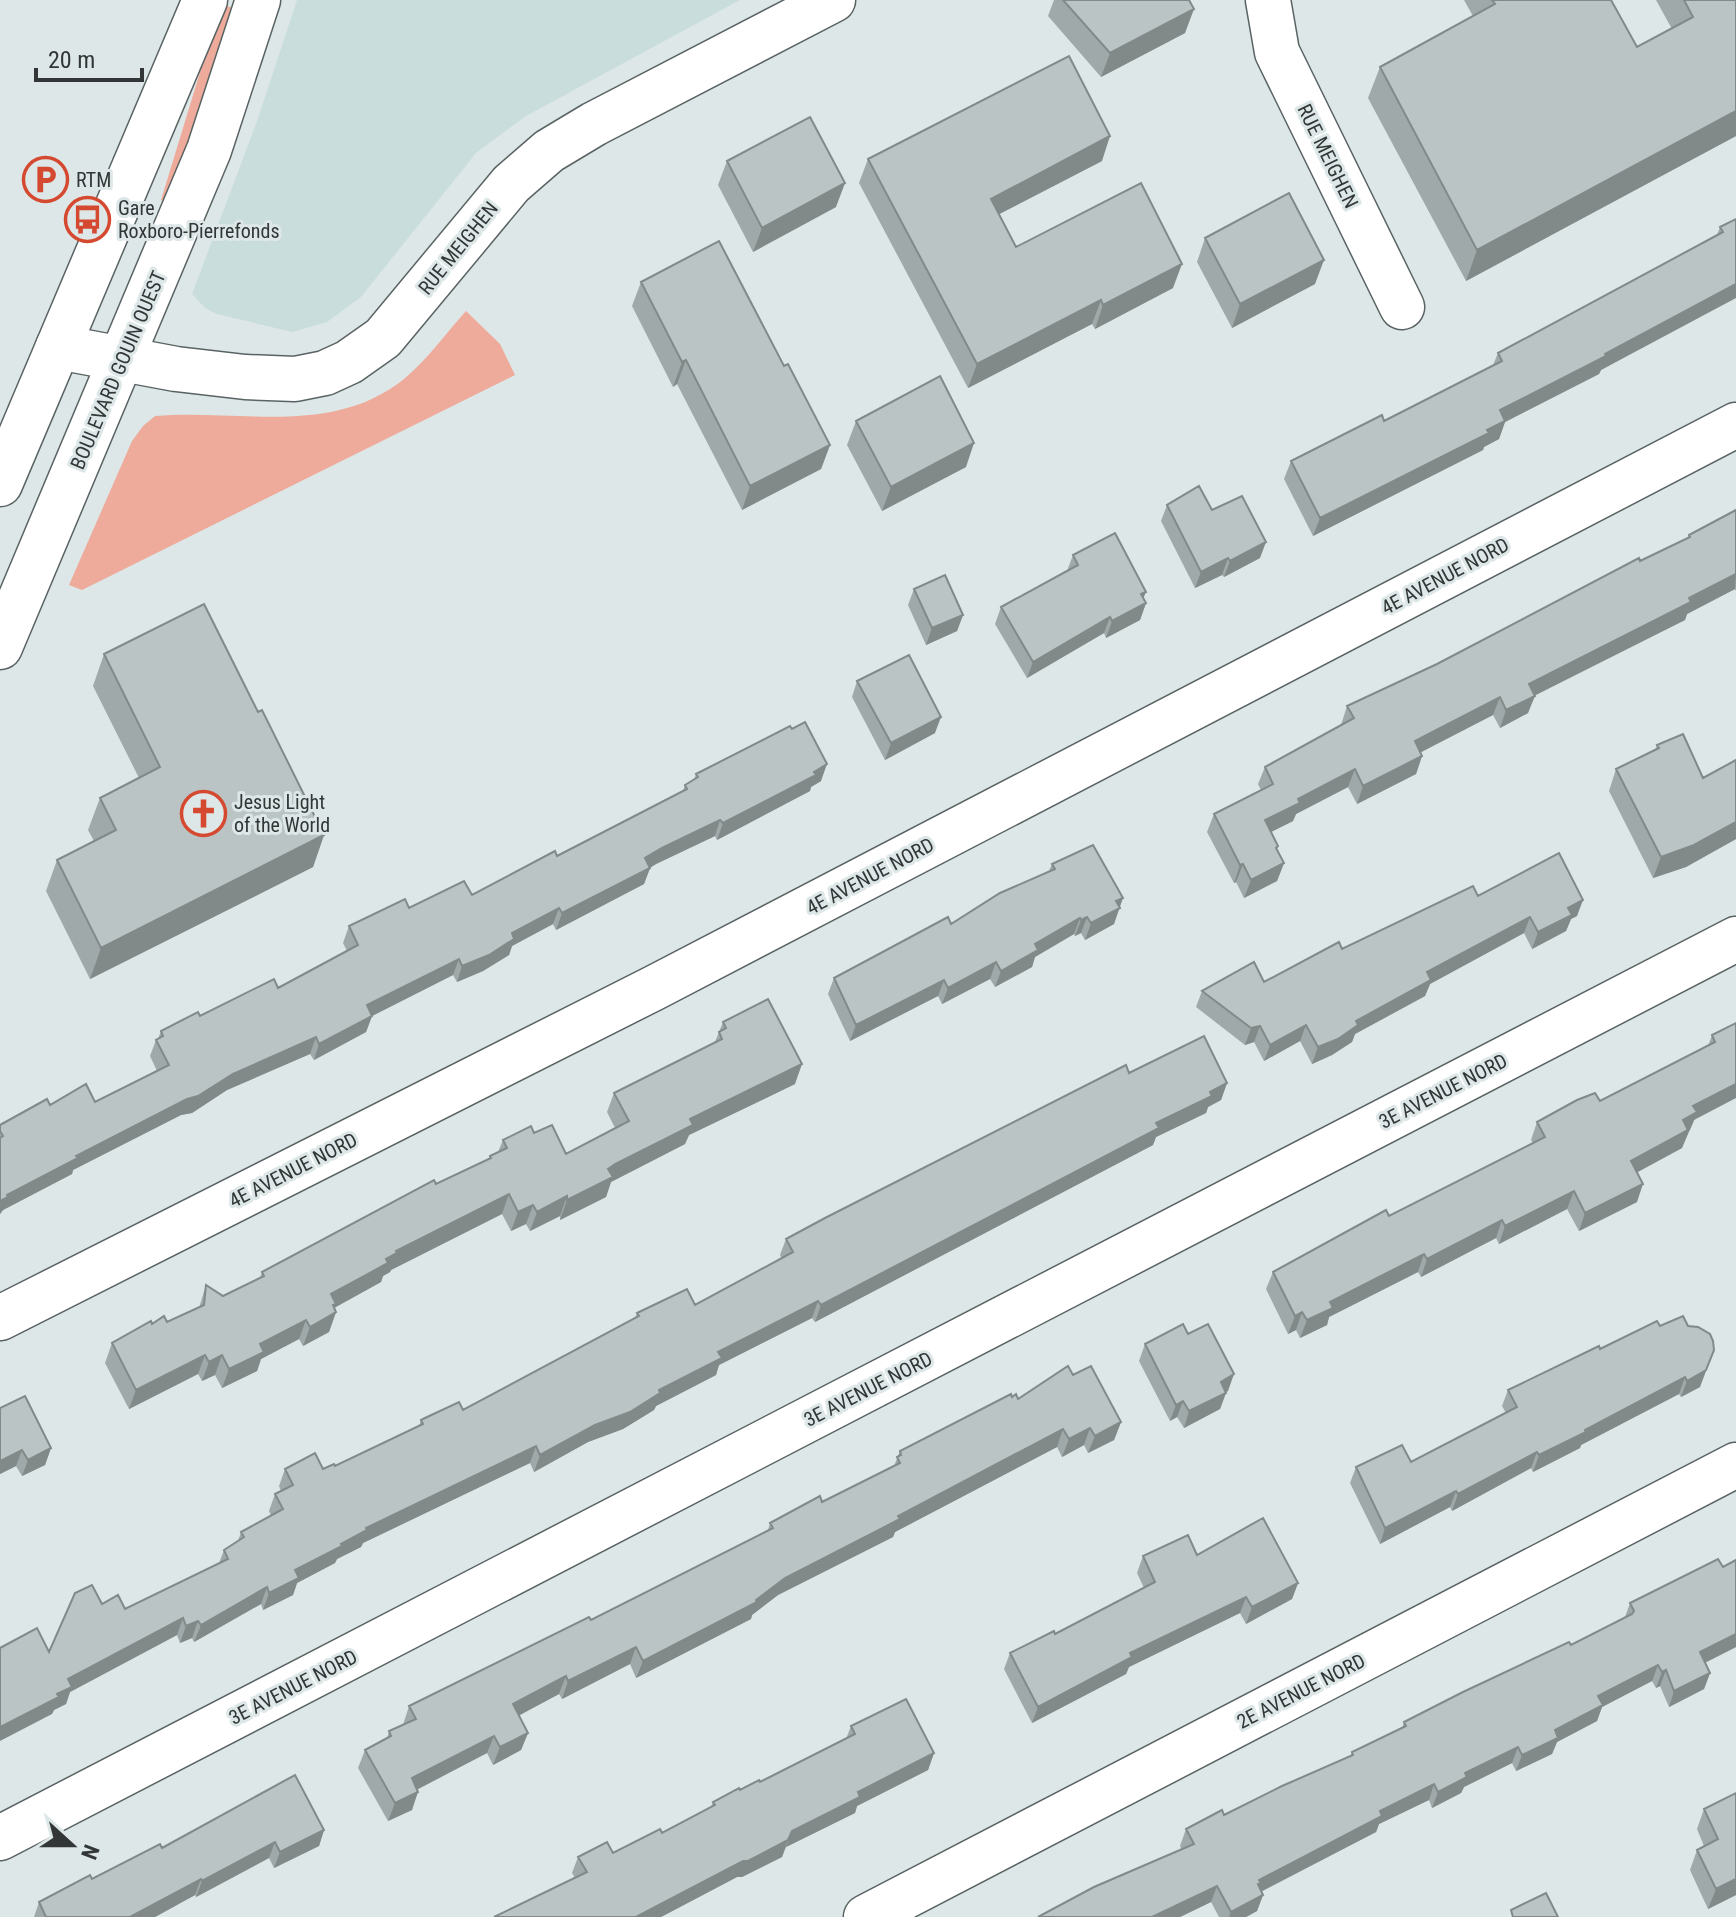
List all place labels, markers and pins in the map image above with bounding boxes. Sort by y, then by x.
parking icon: RTM [21,156,69,204]
place label: RTM [76,168,111,192]
bus stop icon: Gare Roxboro-Pierrefonds [63,195,111,243]
place label: Gare Roxboro-Pierrefonds [118,196,280,243]
church icon: Jesus Light of the World [179,790,227,838]
place label: Jesus Light of the World [234,790,330,837]

